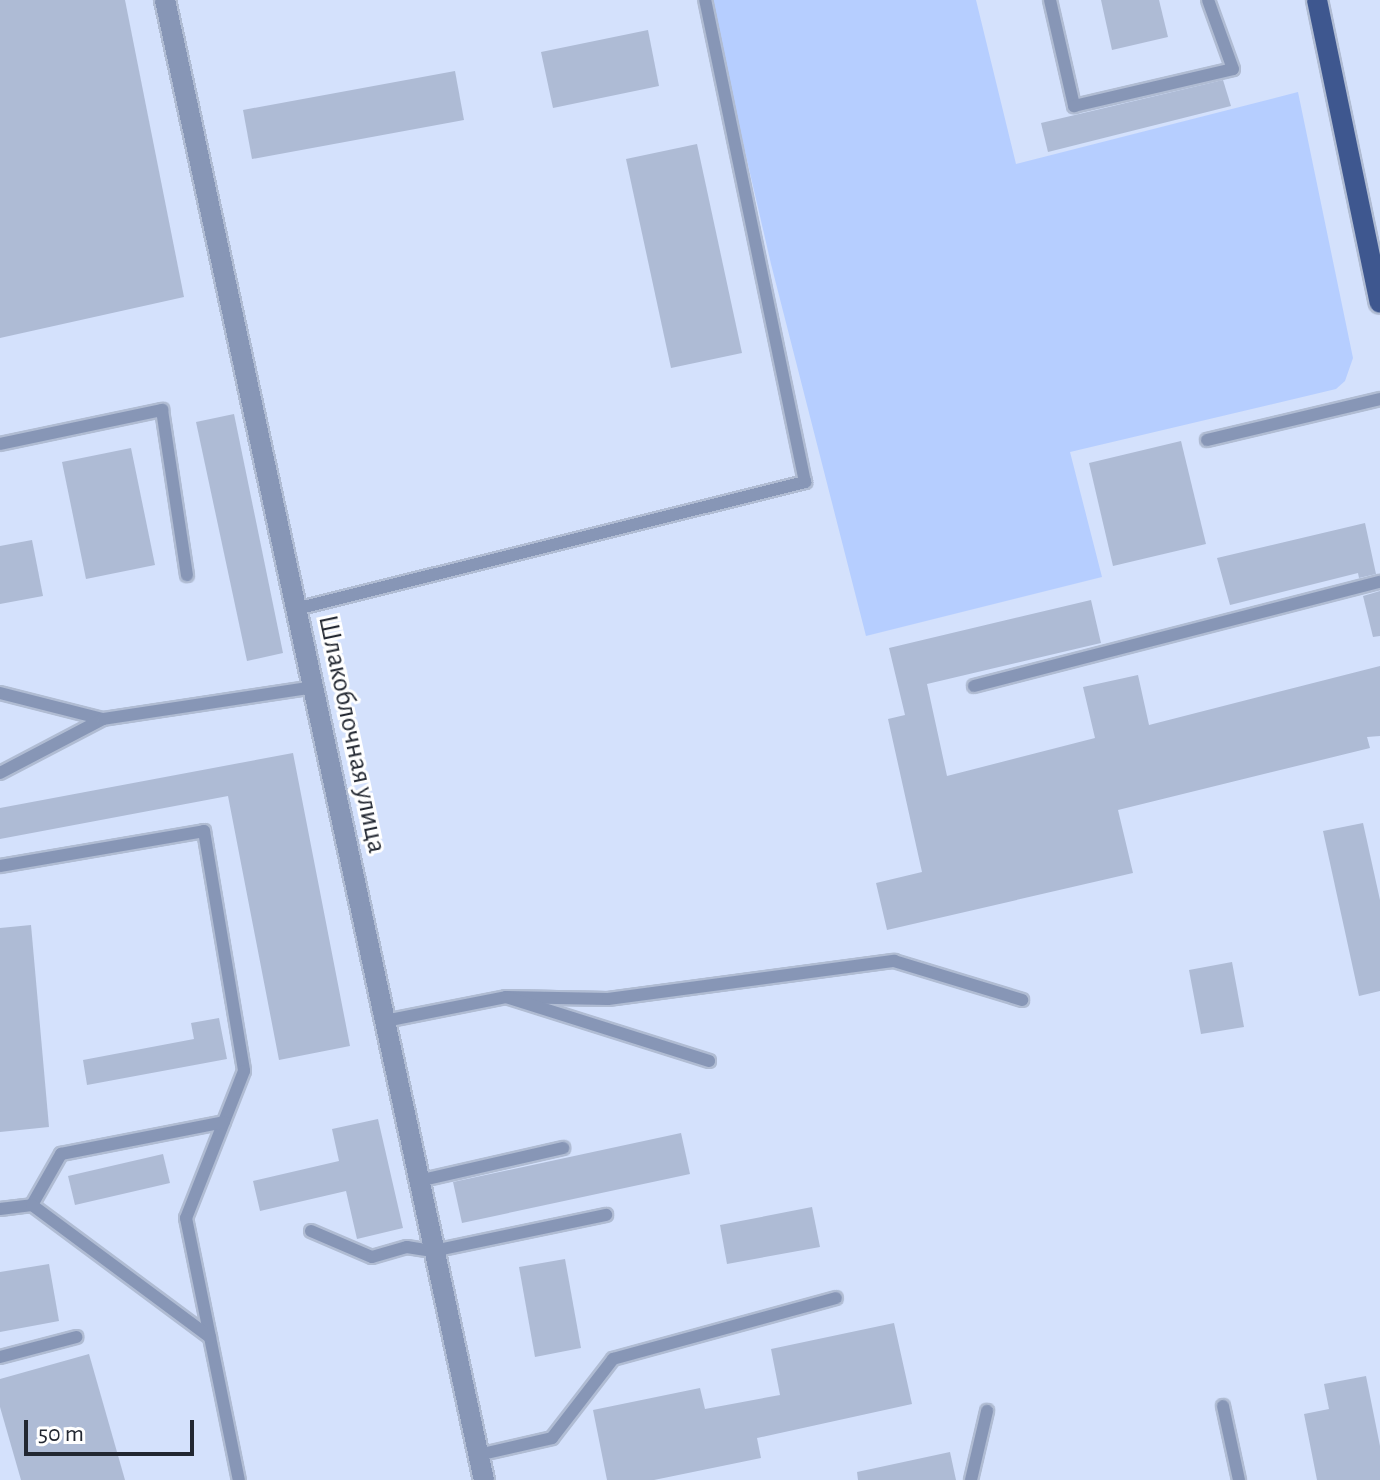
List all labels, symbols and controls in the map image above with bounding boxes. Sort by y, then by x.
street label: Шлакоблочная улица [310,612,394,856]
scale bar [28,1404,198,1454]
text: 50 m [38,1422,84,1446]

